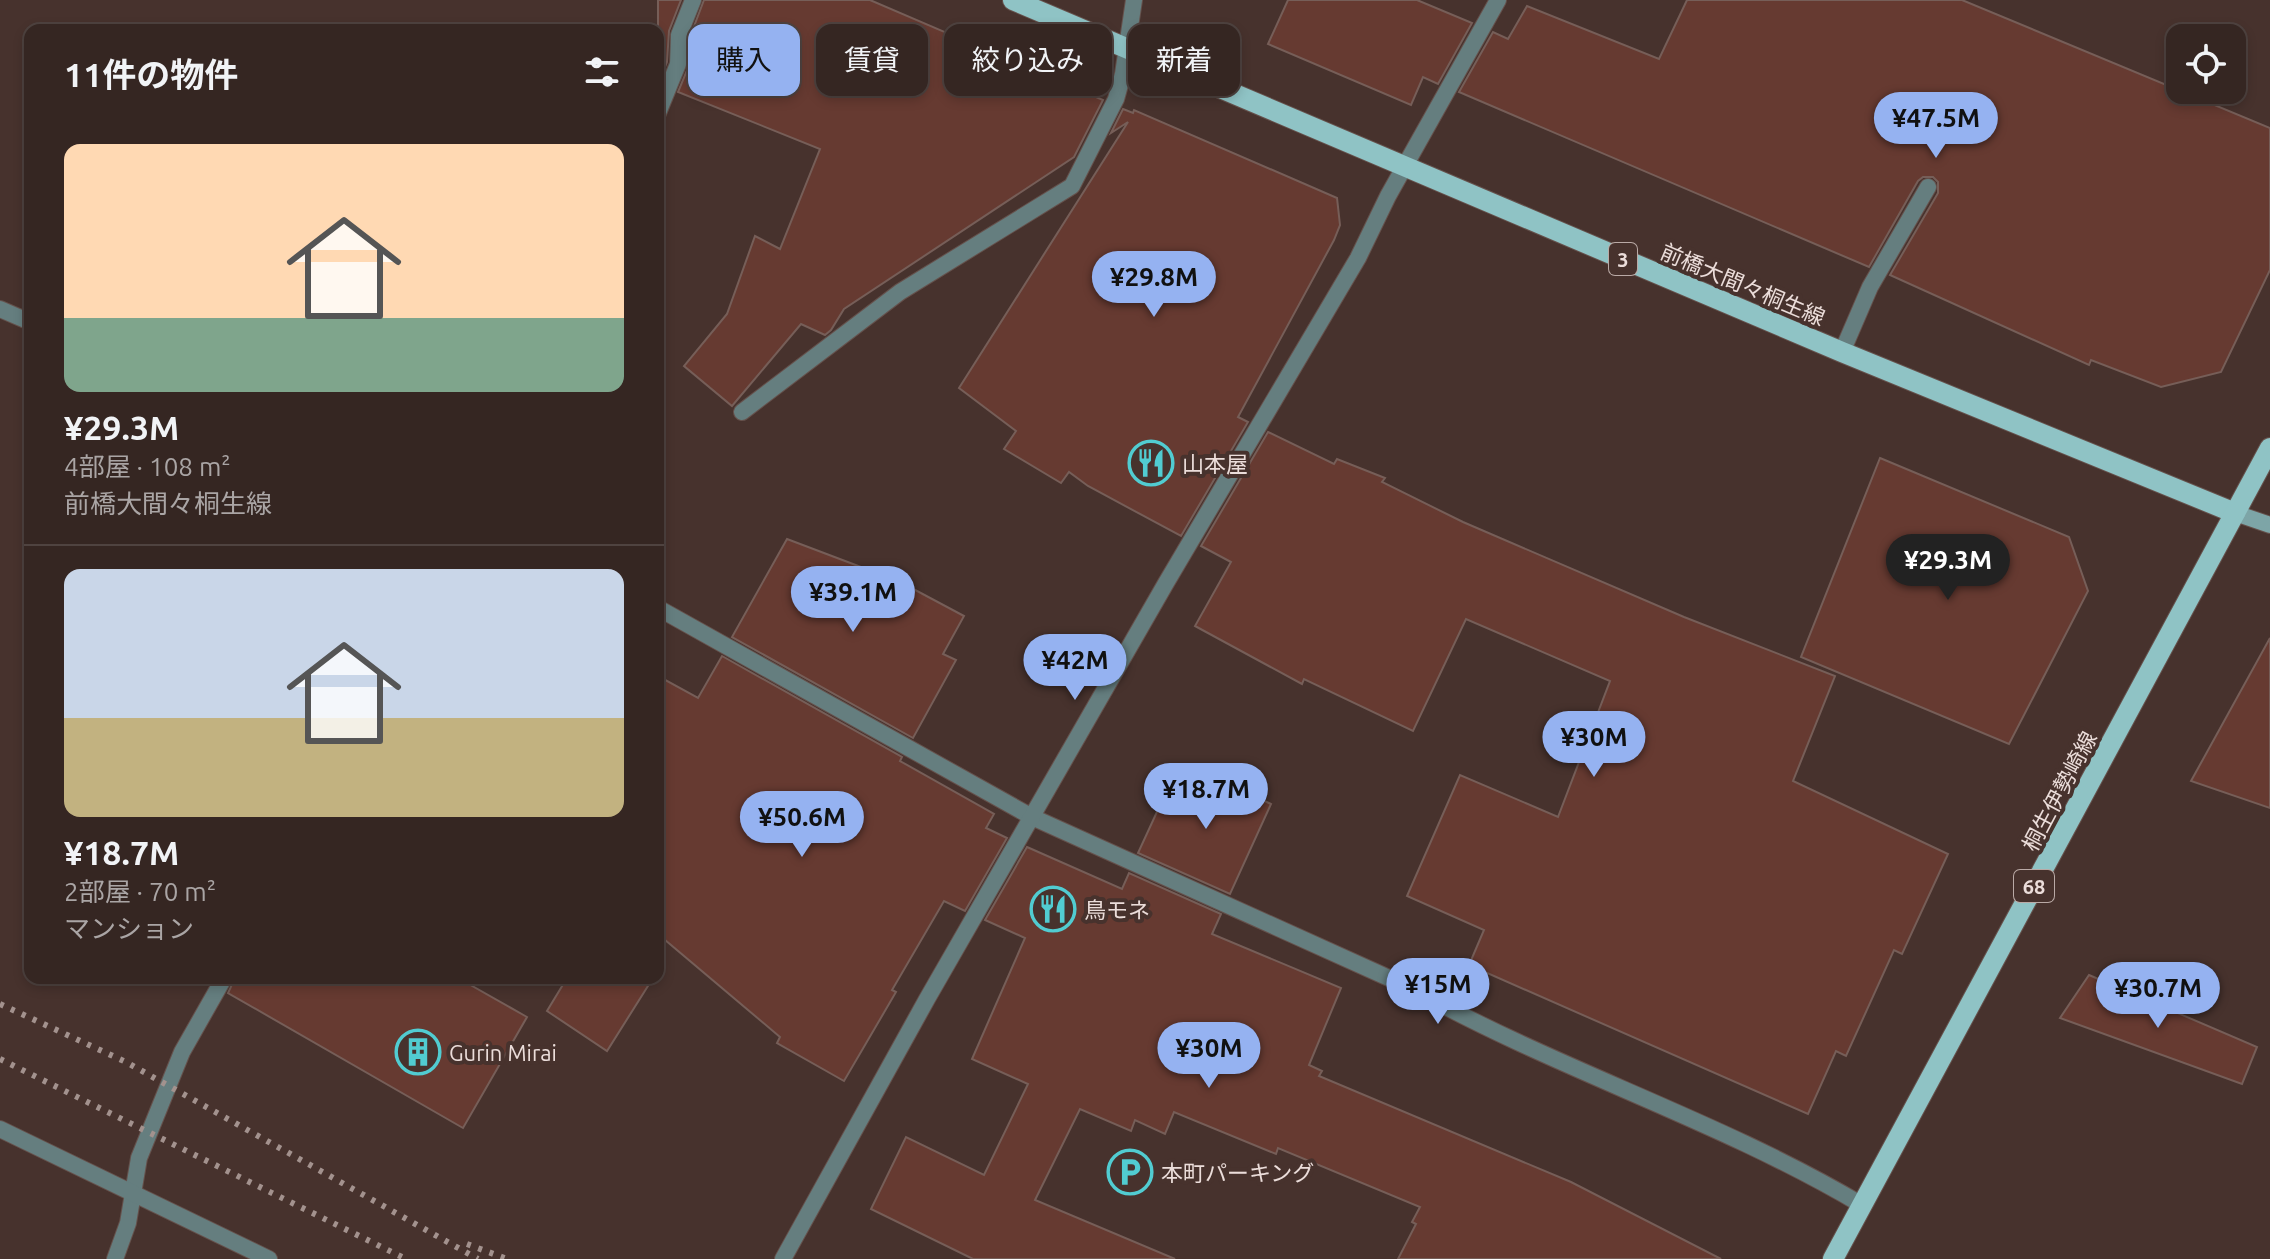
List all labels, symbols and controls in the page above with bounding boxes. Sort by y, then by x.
chip: 購入 [688,24,800,96]
chip: 賃貸 [816,24,928,96]
chip: 絞り込み [944,24,1112,96]
chip: 新着 [1128,24,1240,96]
map controls [2166,24,2246,104]
button: locate [2166,24,2246,104]
icon: filters [580,50,624,94]
text: 11件の物件 [64,55,238,93]
pin: ¥47.5M [1871,92,2001,160]
text: ¥47.5M [1892,103,1980,132]
icon: home [272,196,416,340]
street label: 前橋大間々桐生線 [1657,238,1829,330]
road number: 3 [1609,243,1637,275]
pin: ¥29.8M [1089,251,1219,319]
text: ¥29.8M [1110,262,1198,291]
text: ¥29.3M [64,408,179,446]
restaurant icon: 山本屋 [1127,439,1175,487]
place label: 山本屋 [1182,451,1248,476]
text: 4部屋 · 108 m² [64,452,231,481]
text: 前橋大間々桐生線 [64,489,272,518]
pin: ¥29.3M [1883,534,2013,602]
text: ¥29.3M [1904,545,1992,574]
pin: ¥39.1M [788,566,918,634]
text: ¥39.1M [809,577,897,606]
icon: home [272,621,416,765]
pin: ¥42M [1028,634,1122,702]
text: ¥42M [1041,645,1109,674]
pin: ¥30M [1547,711,1641,779]
text: ¥30M [1560,722,1628,751]
street label: 桐生伊勢崎線 [2017,727,2101,855]
pin: ¥18.7M [1141,763,1271,831]
text: ¥18.7M [1162,774,1250,803]
pin: ¥50.6M [737,791,867,859]
text: ¥50.6M [758,802,846,831]
text: ¥18.7M [64,833,179,871]
road number: 68 [2014,870,2054,902]
text: 2部屋 · 70 m² [64,877,216,906]
restaurant icon: 鳥モネ [1029,885,1077,933]
place label: 鳥モネ [1084,897,1150,922]
text: マンション [64,914,194,943]
pin: ¥15M [1391,958,1485,1026]
pin: ¥30.7M [2093,962,2223,1030]
text: ¥15M [1404,969,1472,998]
text: ¥30.7M [2114,973,2202,1002]
pin: ¥30M [1162,1022,1256,1090]
building icon: Gurin Mirai [394,1028,442,1076]
text: ¥30M [1175,1033,1243,1062]
place label: Gurin Mirai [449,1040,557,1065]
parking icon: 本町パーキング [1106,1148,1154,1196]
place label: 本町パーキング [1161,1160,1314,1185]

